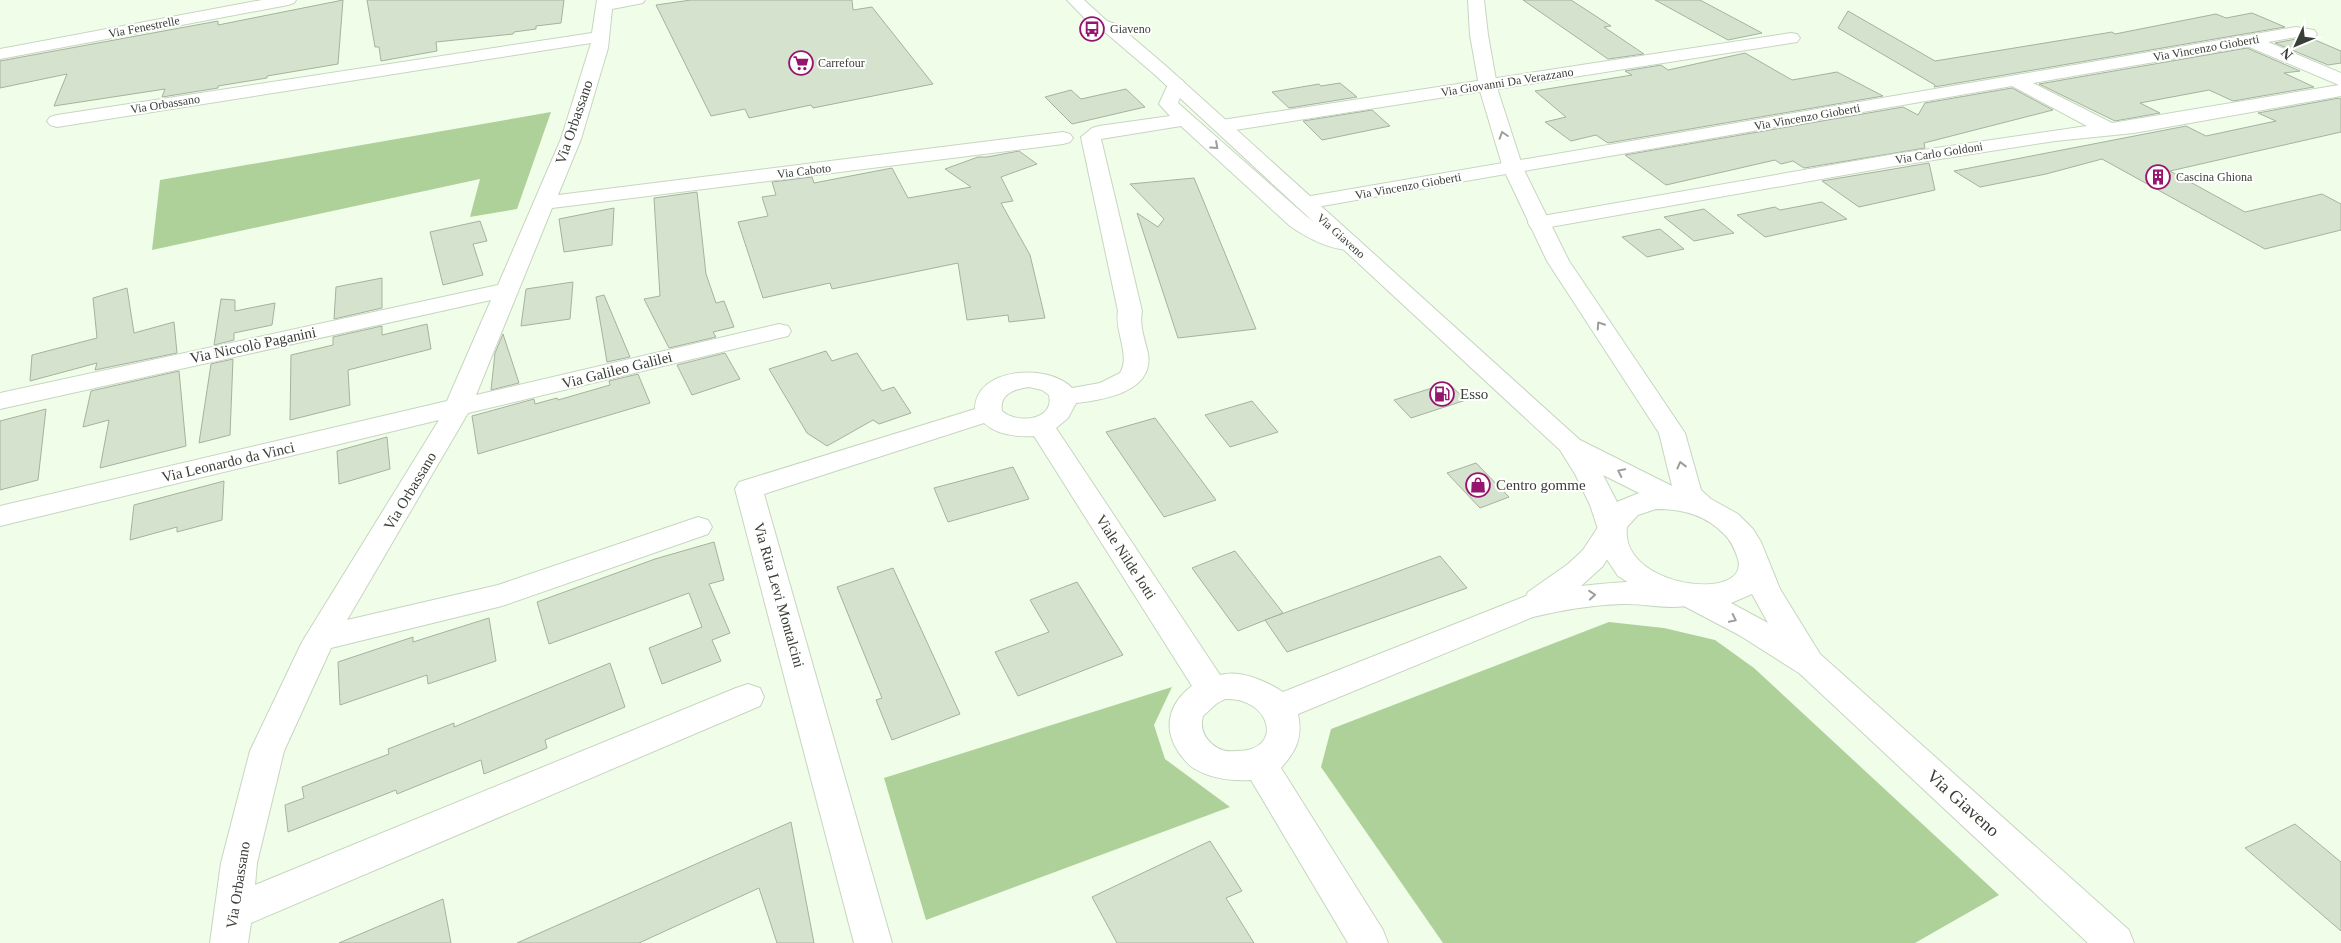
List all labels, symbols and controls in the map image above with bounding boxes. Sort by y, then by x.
street label: Via Fenestrelle [107,13,181,41]
bus stop icon: Giaveno [1079,16,1105,42]
north arrow [2271,20,2321,70]
place label: Giaveno [1110,22,1151,36]
street label: Via Vincenzo Gioberti [2152,32,2261,64]
text: N [2278,45,2296,63]
supermarket icon: Carrefour [788,50,814,76]
place label: Carrefour [818,56,865,70]
street label: Via Giovanni Da Verazzano [1440,65,1574,99]
street label: Via Orbassano [552,78,596,166]
street label: Via Orbassano [129,92,201,116]
street label: Via Vincenzo Gioberti [1753,101,1862,133]
one-way arrow [1498,131,1508,140]
street label: Via Carlo Goldoni [1894,139,1985,167]
one-way arrow [1210,140,1219,149]
street label: Via Caboto [776,161,832,181]
building icon: Cascina Ghiona [2145,164,2171,190]
street label: Via Vincenzo Gioberti [1354,170,1463,202]
place label: Cascina Ghiona [2176,170,2253,184]
street label: Via Giaveno [1314,211,1368,261]
one-way arrow [1597,322,1606,331]
street label: Via Niccolò Paganini [189,324,317,366]
street label: Via Galileo Galilei [560,349,674,391]
fuel station icon: Esso [1429,381,1455,407]
place label: Esso [1460,386,1488,402]
street label: Via Leonardo da Vinci [160,439,296,485]
street label: Via Orbassano [381,449,439,533]
one-way arrow [1676,460,1687,469]
one-way arrow [1617,468,1626,479]
shop icon: Centro gomme [1465,472,1491,498]
place label: Centro gomme [1496,477,1586,493]
street label: Viale Nilde Iotti [1093,512,1159,602]
street label: Via Rita Levi Montalcini [751,521,807,669]
one-way arrow [1588,590,1596,601]
one-way arrow [1728,612,1737,623]
street label: Via Giaveno [1923,765,2003,841]
street label: Via Orbassano [223,840,253,930]

